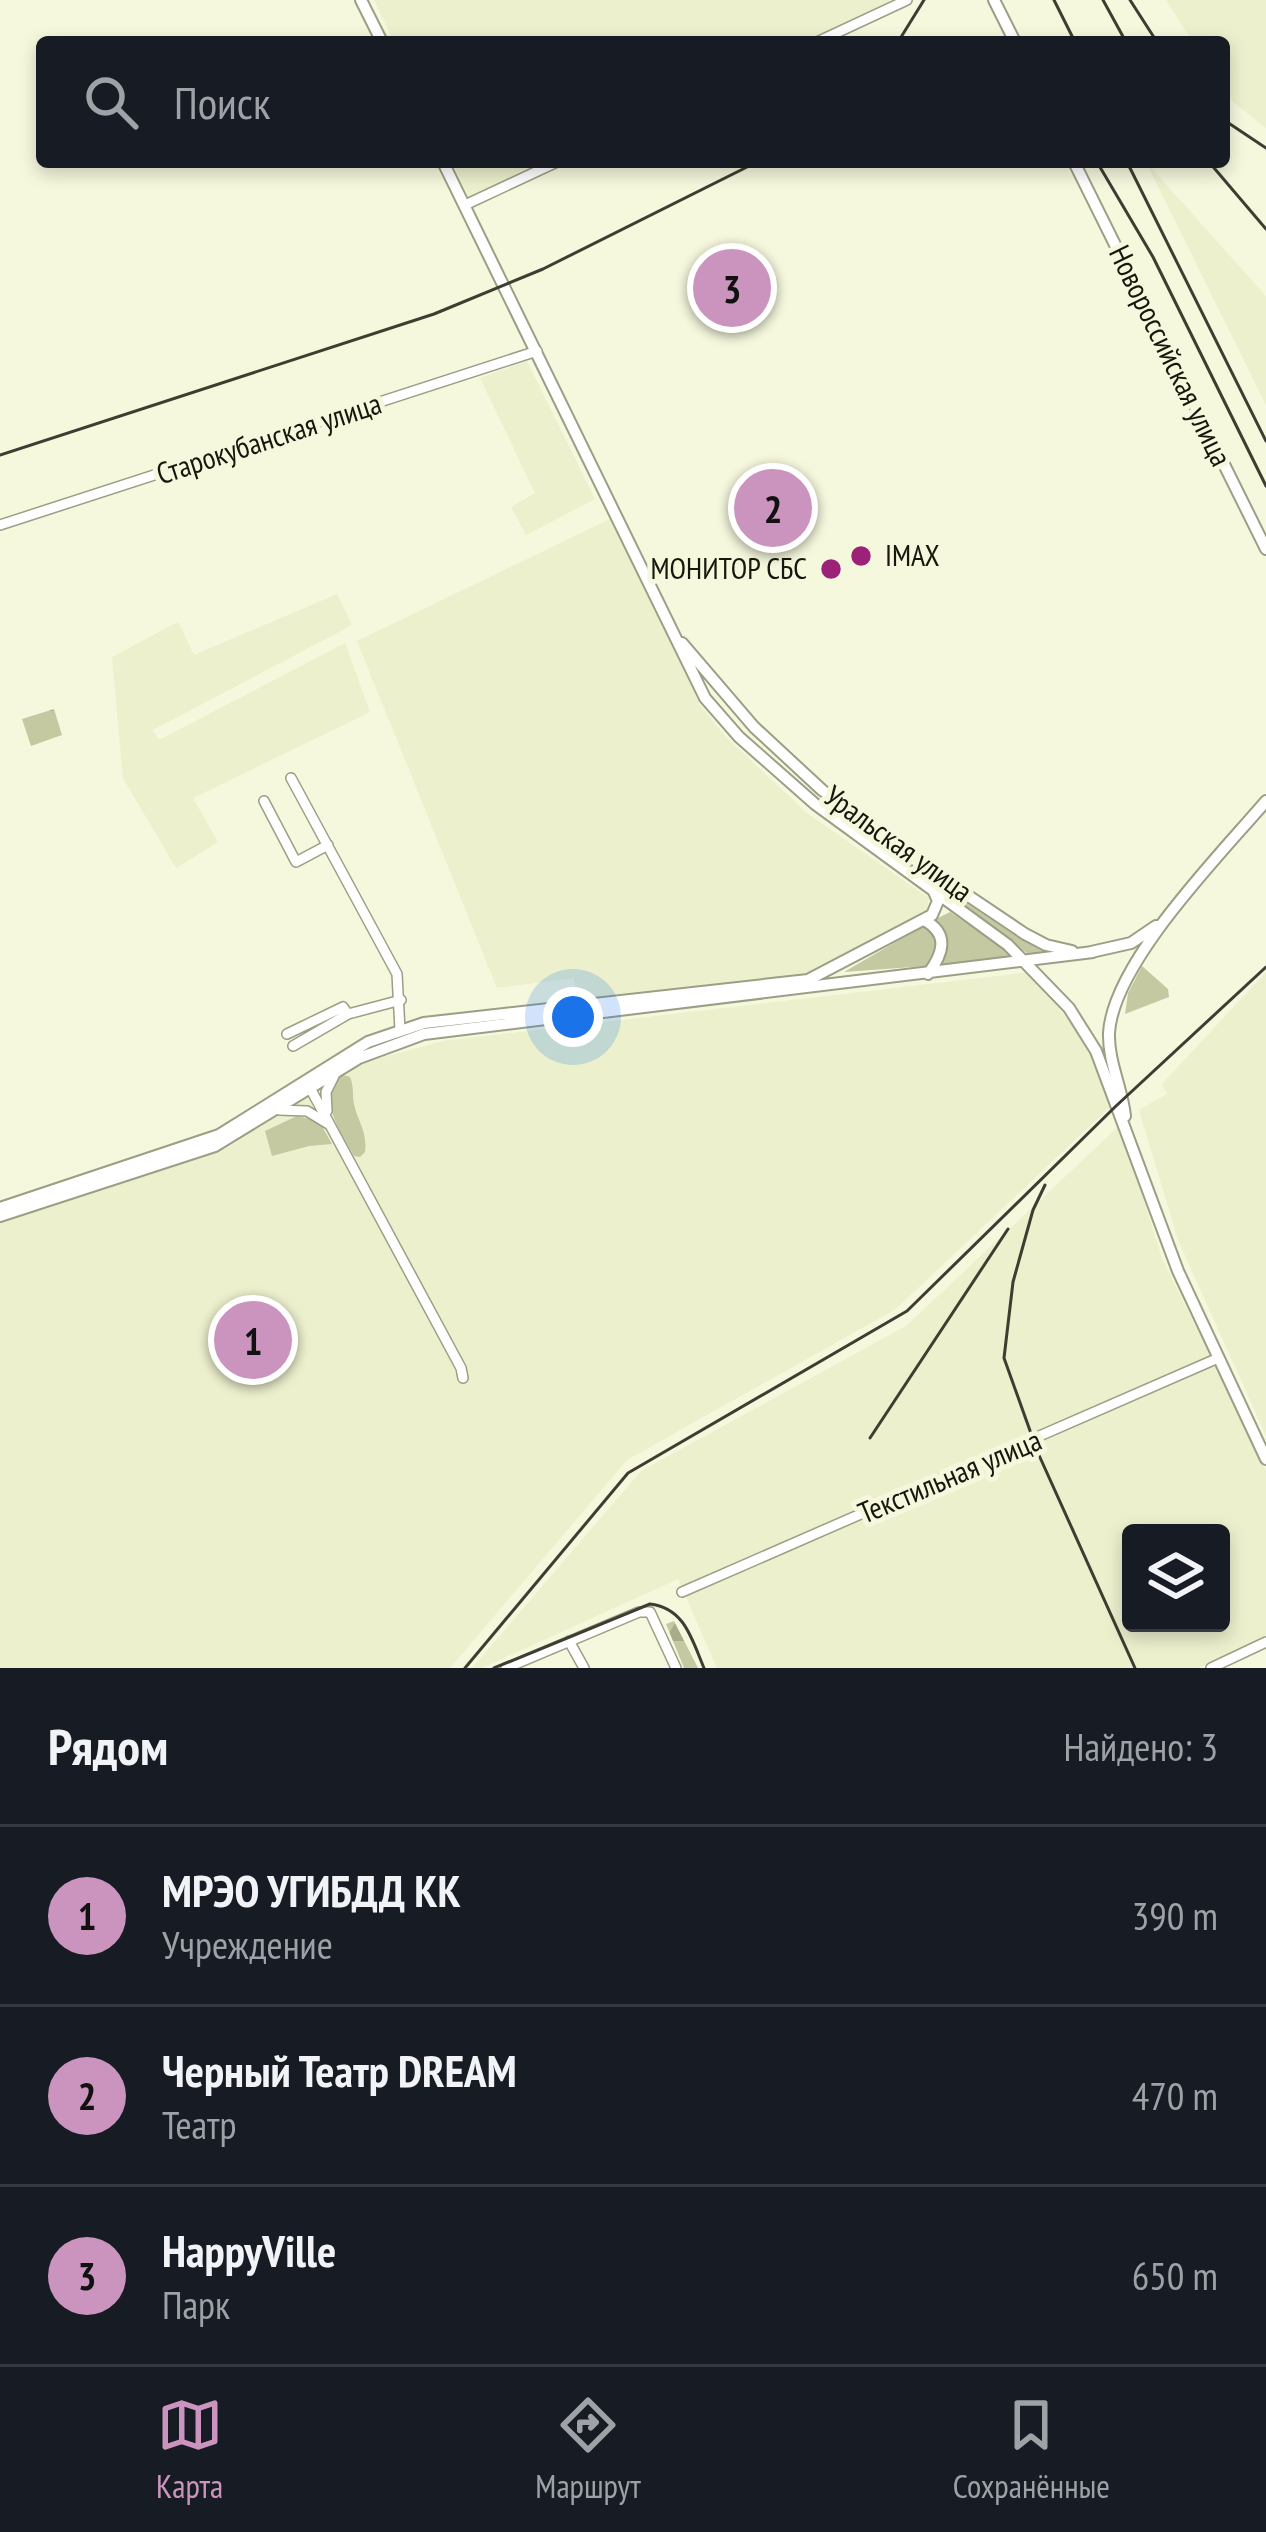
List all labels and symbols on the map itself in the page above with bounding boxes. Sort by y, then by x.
street label: Новороссийская улица [1101,239,1242,472]
pin: 3 [693,243,771,333]
street label: Старокубанская улица [151,383,386,492]
pin: 2 [734,463,812,553]
place label: IMAX [885,535,940,574]
marker: IMAX [848,543,874,569]
place label: МОНИТОР СБС [650,548,807,587]
marker: МОНИТОР СБС [818,556,844,582]
street label: Уральская улица [817,776,981,910]
your location [543,987,603,1047]
pin: 1 [214,1295,292,1385]
street label: Текстильная улица [852,1420,1047,1532]

